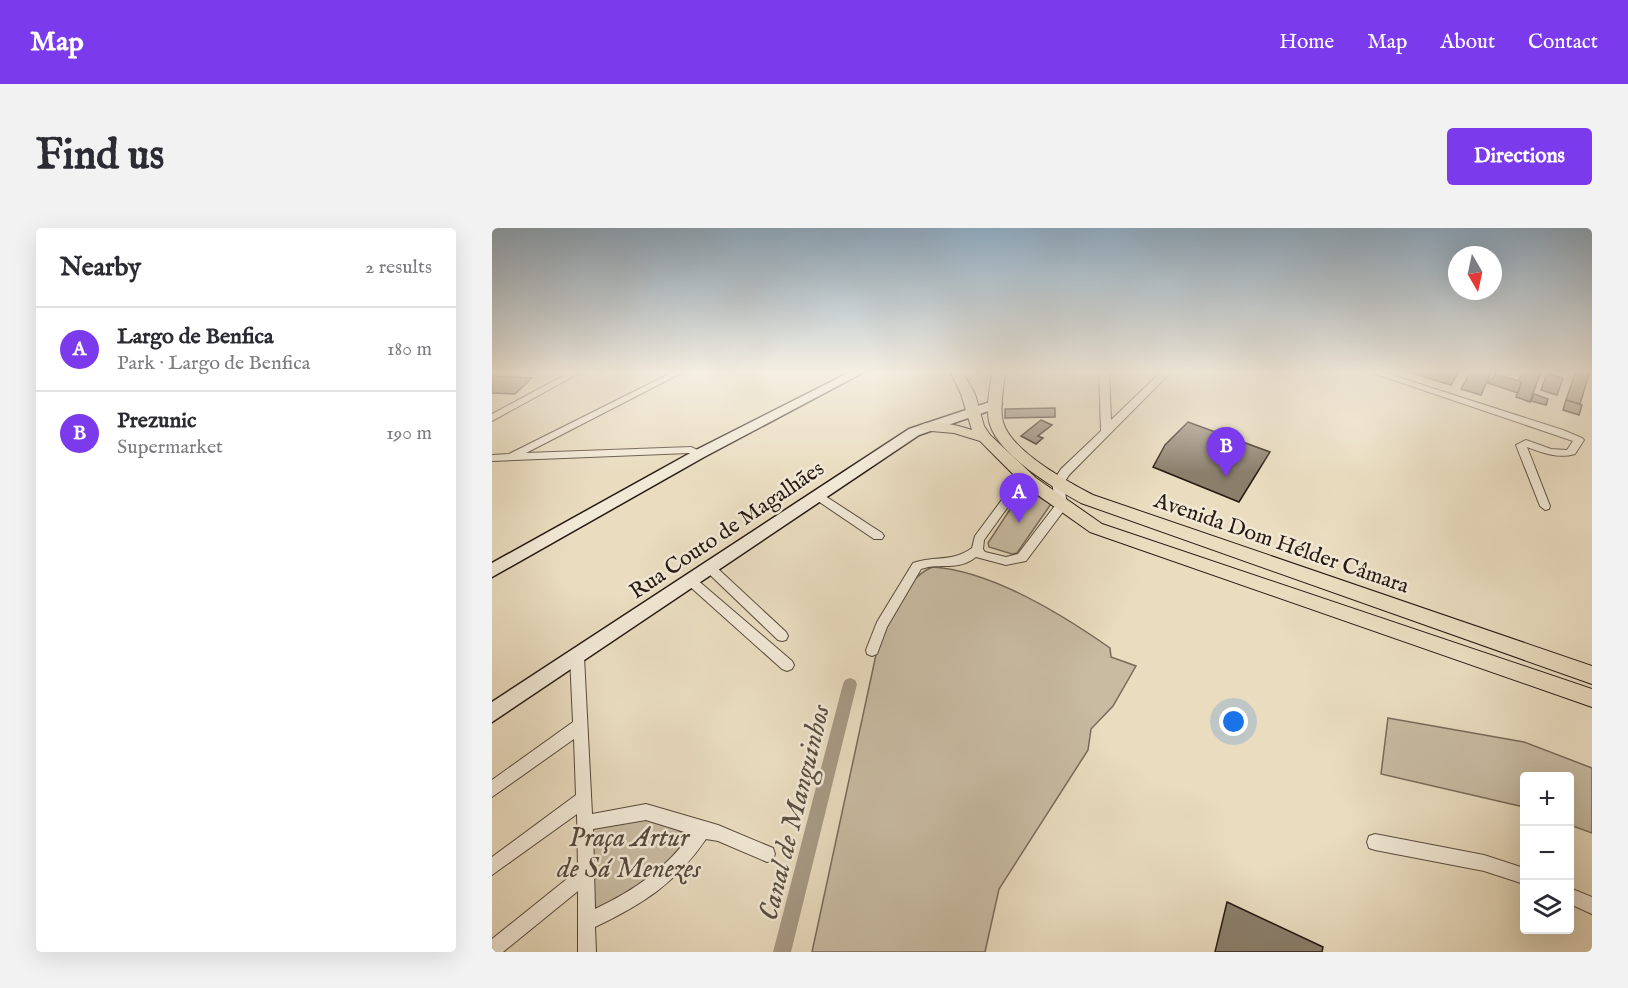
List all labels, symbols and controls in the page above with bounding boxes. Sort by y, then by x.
text: Map [30,25,84,60]
text: Home [1279,29,1334,56]
text: Map [1367,29,1407,56]
text: About [1440,29,1495,56]
text: Contact [1528,29,1598,56]
button: Directions [1447,128,1592,185]
text: Find us [36,130,164,183]
north arrow [1448,246,1502,300]
text: Nearby [60,251,141,284]
text: 2 results [365,255,432,280]
text: Largo de Benfica [117,323,274,351]
text: A [73,337,86,362]
text: 180 m [387,337,432,362]
text: Park · Largo de Benfica [117,351,310,376]
text: Prezunic [117,407,196,435]
text: B [73,421,86,446]
text: 190 m [386,421,432,446]
pin: B [1206,428,1246,477]
text: Supermarket [117,435,223,460]
street label: Rua Couto de Magalhães [624,455,830,606]
pin: A [1000,474,1038,523]
street label: Avenida Dom Hélder Câmara [1149,487,1413,601]
water label: Canal de Manguinhos [752,700,839,924]
your location [1219,707,1248,736]
map controls [1520,772,1574,934]
button: + [1520,772,1574,826]
park label: Praça Artur de Sá Menezes [556,822,701,887]
button: − [1520,826,1574,880]
button: layers [1520,880,1574,934]

